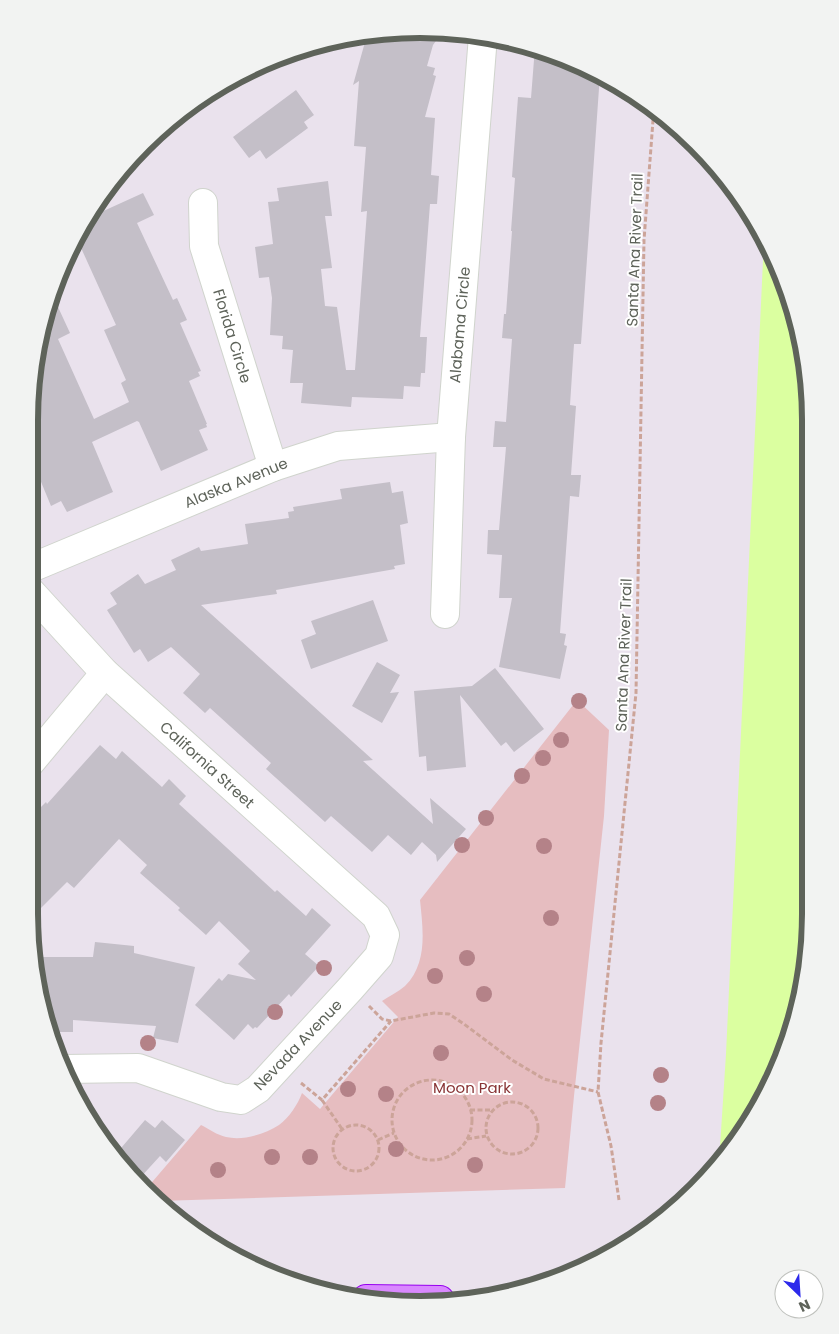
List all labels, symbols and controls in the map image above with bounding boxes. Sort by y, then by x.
street label: Santa Ana River Trail [621,173,648,327]
street label: Alabama Circle [444,266,475,384]
street label: Florida Circle [208,286,257,385]
street label: Alaska Avenue [181,452,291,513]
street label: Santa Ana River Trail [610,578,637,732]
street label: California Street [155,716,259,813]
street label: Nevada Avenue [249,995,347,1095]
park label: Moon Park [433,1077,511,1098]
north arrow [774,1269,824,1319]
text: N [795,1294,813,1317]

